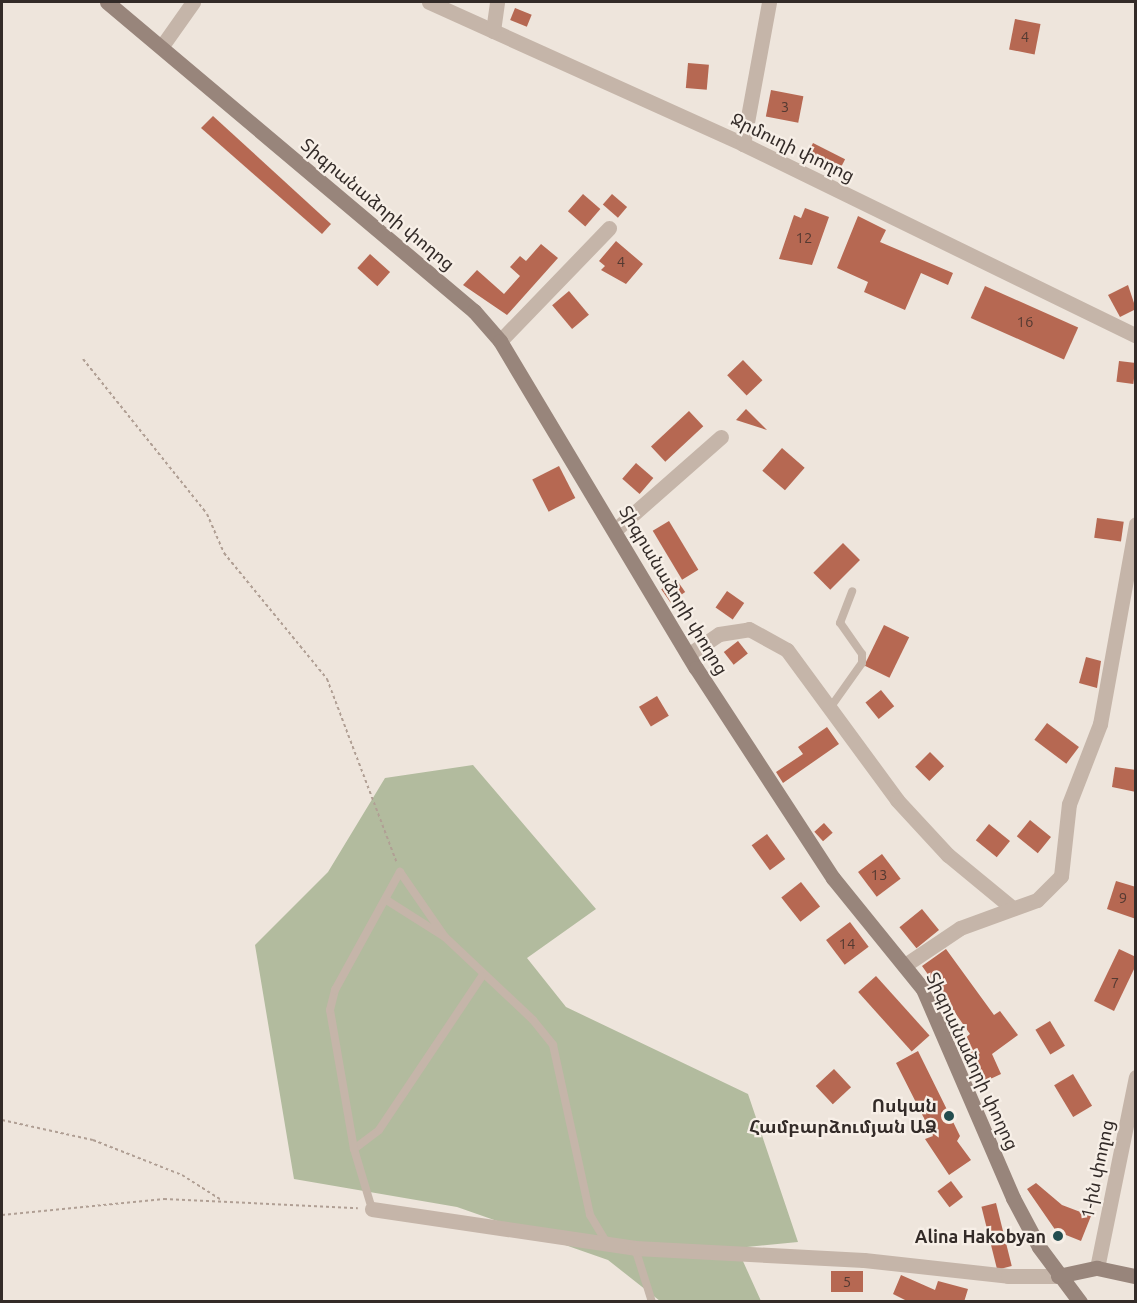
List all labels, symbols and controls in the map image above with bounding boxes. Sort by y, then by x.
house number: 4 [1021,28,1029,46]
house number: 3 [781,98,789,116]
street label: Ջրմուղի փողոց [728,108,858,186]
street label: Տիգրանաձորի փողոց [297,133,459,275]
house number: 12 [796,229,812,247]
house number: 4 [617,253,625,271]
house number: 16 [1017,313,1033,331]
street label: Տիգրանաձորի փողոց [615,501,733,679]
house number: 13 [871,866,887,884]
house number: 9 [1119,889,1127,907]
house number: 14 [839,935,855,953]
street label: Տիգրանաձորի փողոց [922,969,1024,1153]
house number: 7 [1111,974,1119,992]
place label: Ոսկան Համբարձումյան ԱՁ [749,1095,937,1138]
marker: Ոսկան Համբարձումյան ԱՁ [942,1109,956,1123]
street label: 1-ին փողոց [1076,1118,1118,1220]
place label: Alina Hakobyan [915,1225,1046,1247]
marker: Alina Hakobyan [1051,1229,1065,1243]
house number: 5 [843,1273,851,1291]

